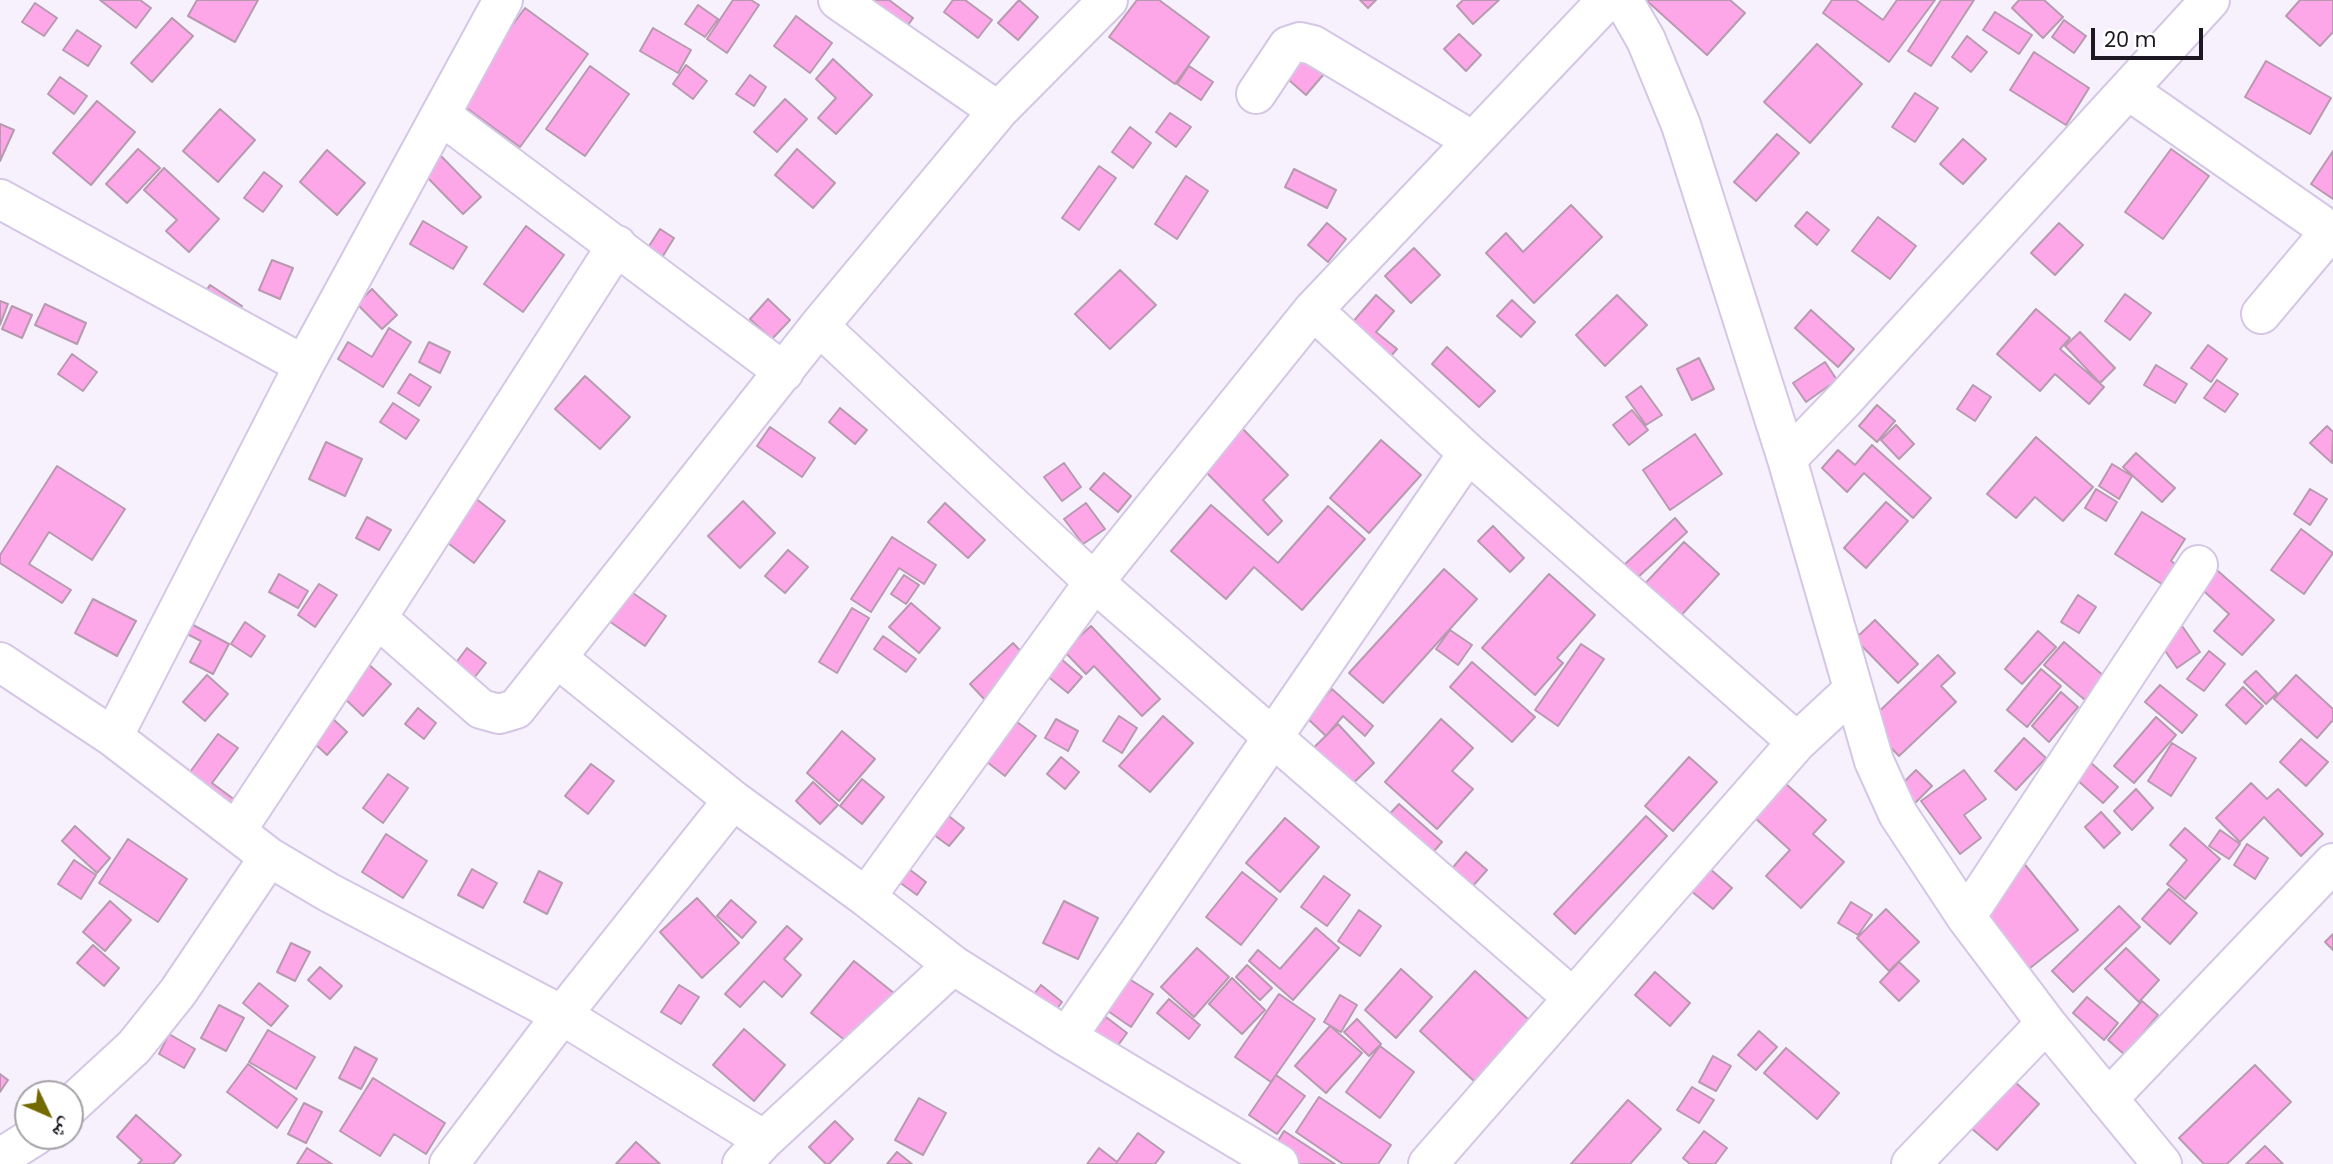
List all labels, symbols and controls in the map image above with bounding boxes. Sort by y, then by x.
scale bar [2095,14,2207,58]
text: 20 m [2104,25,2157,54]
north arrow [14,1080,84,1150]
text: ش [46,1112,80,1145]

